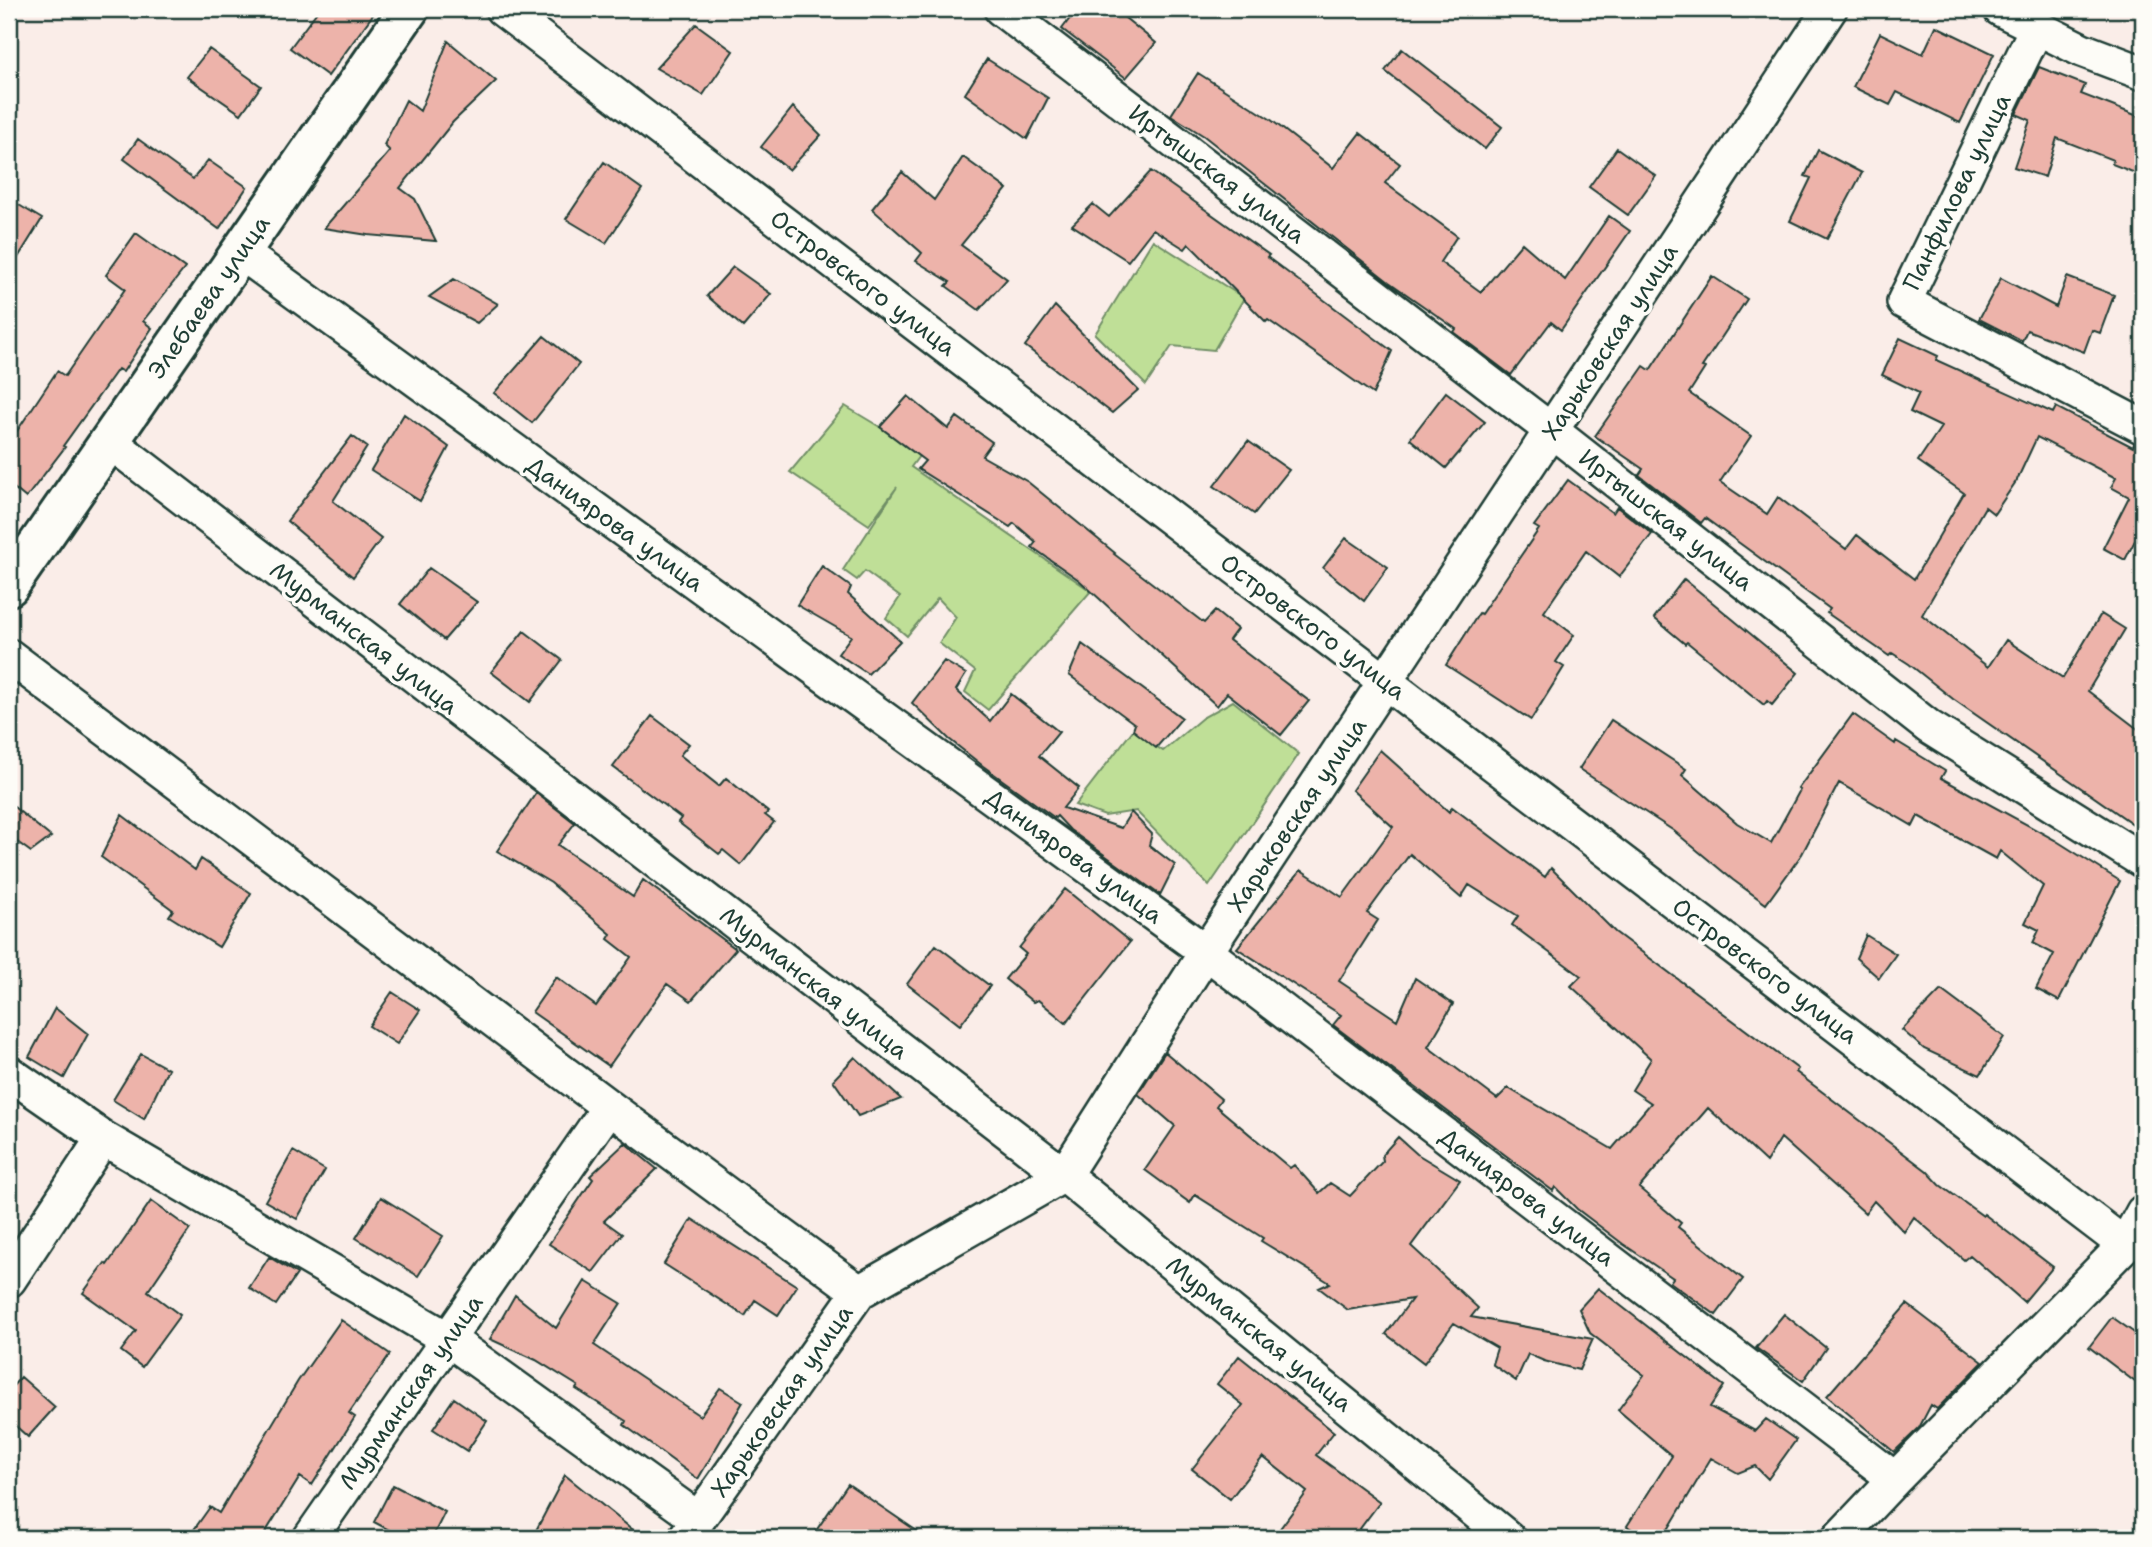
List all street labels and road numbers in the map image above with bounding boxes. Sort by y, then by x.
street label: Панфилова улица [1895,88,2019,296]
street label: Иртышская улица [1122,97,1312,251]
street label: Островского улица [764,203,962,363]
street label: Элебаева улица [141,209,277,385]
street label: Харьковская улица [1535,238,1685,446]
street label: Иртышская улица [1572,442,1760,598]
street label: Даниярова улица [520,449,710,599]
street label: Островского улица [1214,547,1412,707]
street label: Мурманская улица [263,554,465,722]
street label: Харьковская улица [1220,712,1374,918]
street label: Даниярова улица [979,781,1169,931]
street label: Островского улица [1666,891,1864,1051]
street label: Мурманская улица [713,899,915,1067]
street label: Даниярова улица [1433,1120,1621,1274]
street label: Мурманская улица [1159,1249,1359,1419]
street label: Мурманская улица [332,1288,490,1496]
street label: Харьковская улица [704,1298,860,1503]

